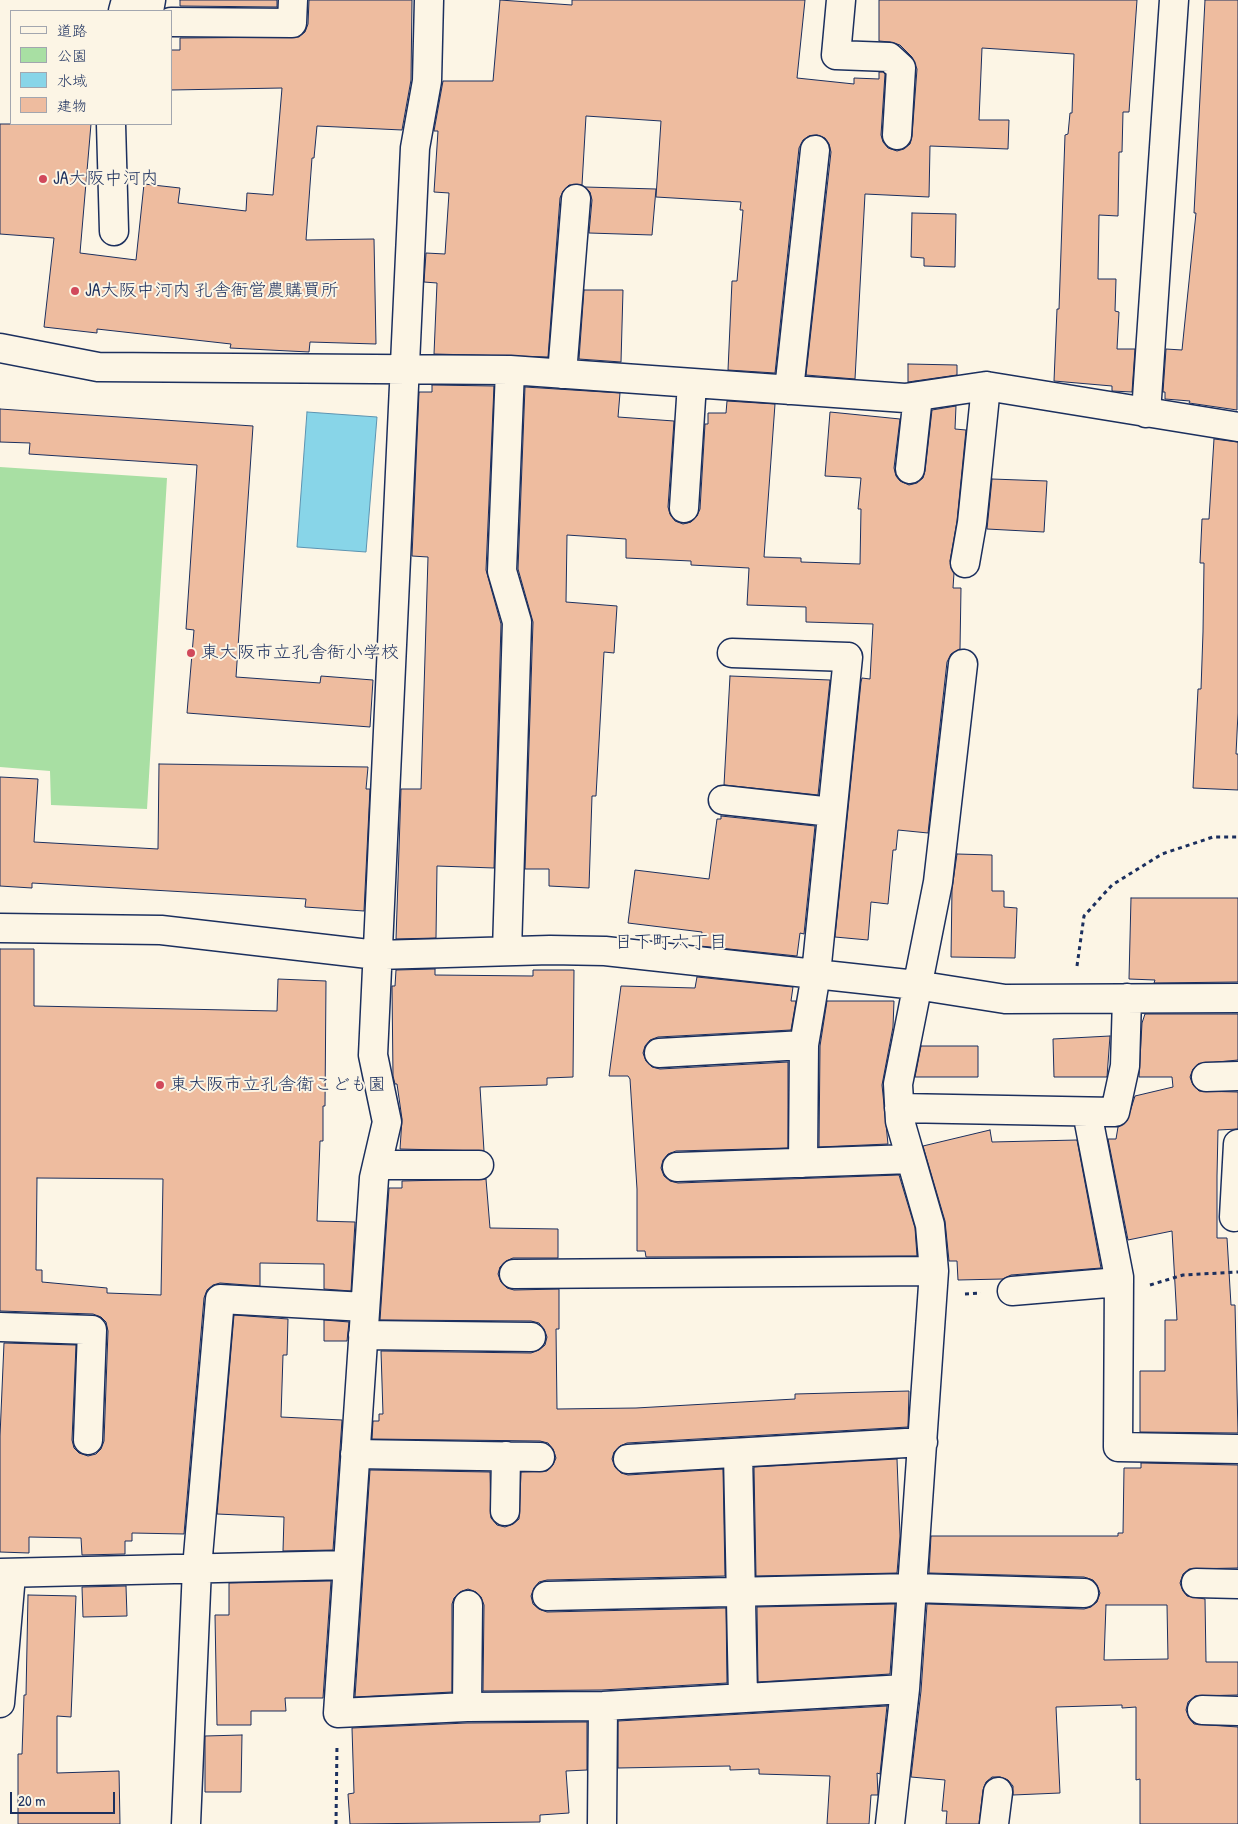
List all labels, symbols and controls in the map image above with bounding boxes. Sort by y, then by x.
legend [10,10,172,125]
text: 道路 [57,20,87,41]
text: 公園 [57,45,87,66]
text: 水域 [57,70,87,91]
text: 建物 [57,95,87,116]
place label: JA大阪中河内 [53,168,158,190]
marker: JA大阪中河内 [37,173,49,185]
place label: JA大阪中河内 孔舎衙営農購買所 [85,280,339,302]
marker: JA大阪中河内 孔舎衙営農購買所 [69,285,81,297]
place label: 東大阪市立孔舎衙小学校 [201,642,399,664]
marker: 東大阪市立孔舎衙小学校 [185,647,197,659]
district label: 日下町六丁目 [614,932,728,954]
place label: 東大阪市立孔舎衛こども園 [170,1074,386,1096]
marker: 東大阪市立孔舎衛こども園 [154,1079,166,1091]
scale bar [12,1782,118,1814]
text: 20 m [18,1790,45,1811]

